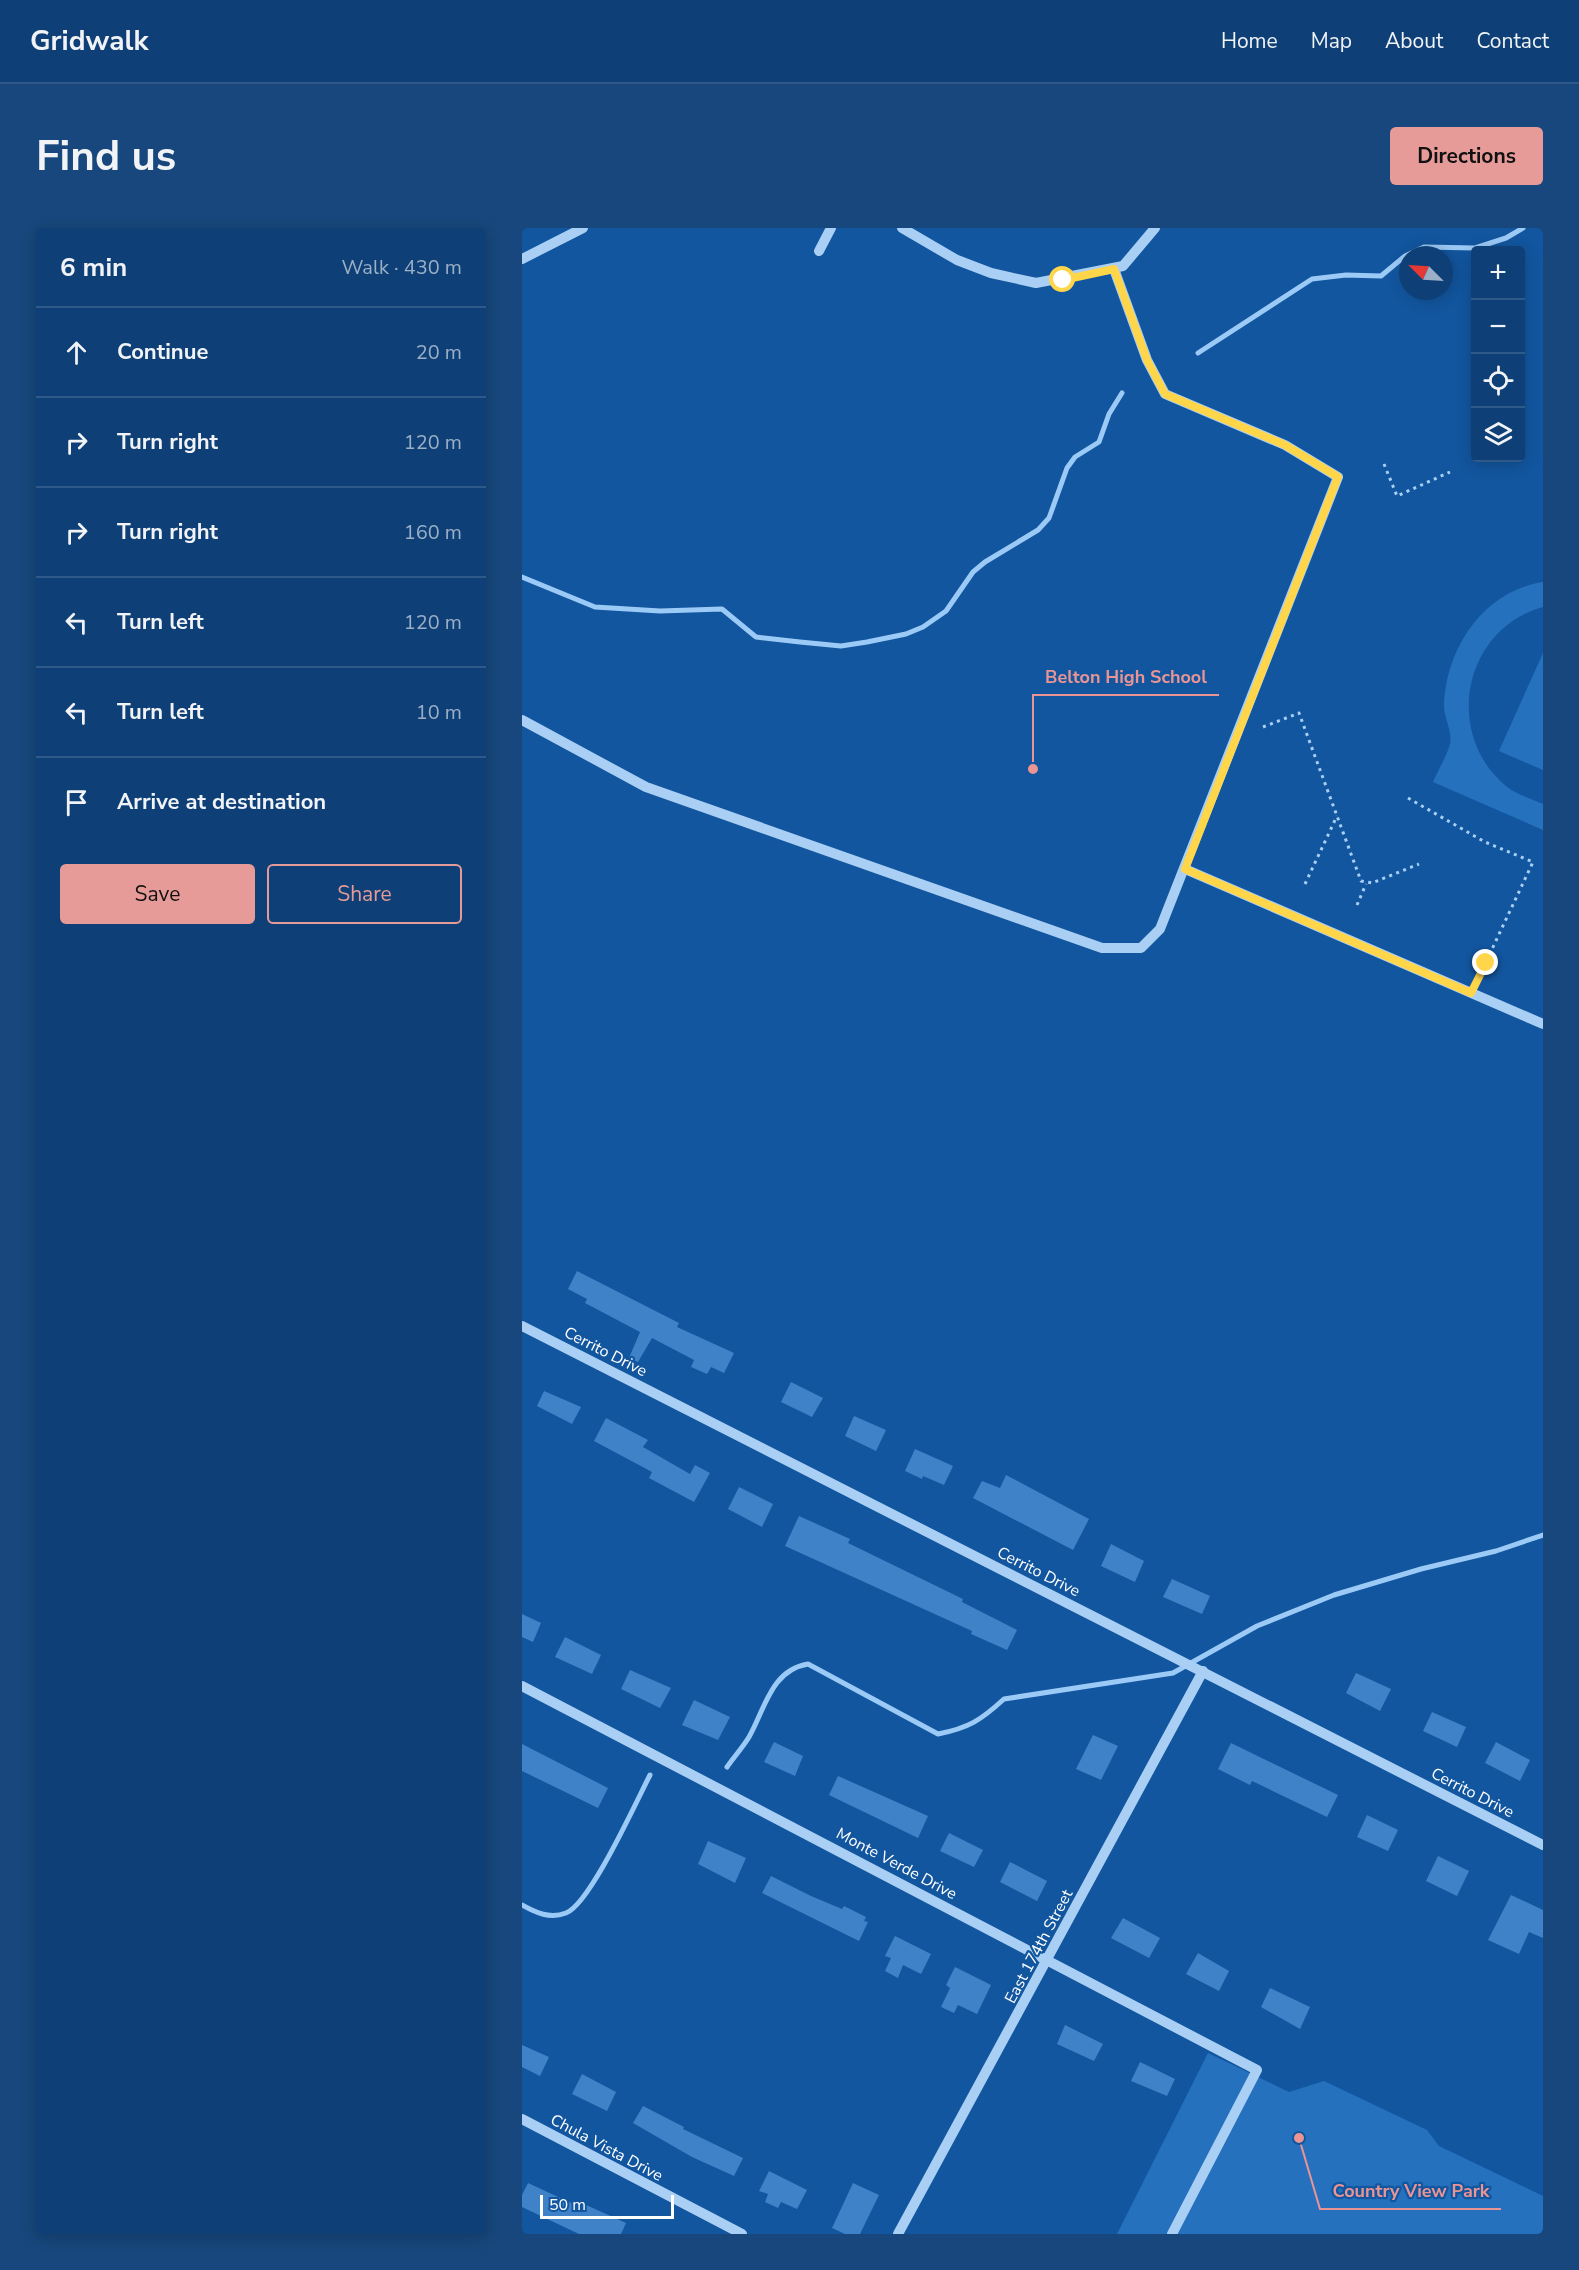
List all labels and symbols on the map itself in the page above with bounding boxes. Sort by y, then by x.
north arrow [1399,246,1453,300]
route start [1049,266,1075,292]
callout: Belton High School [1033,659,1219,695]
text: Belton High School [1045,665,1207,689]
route end [1472,949,1498,975]
street label: Cerrito Drive [560,1322,651,1382]
street label: Cerrito Drive [993,1542,1084,1602]
street label: Cerrito Drive [1427,1763,1518,1823]
street label: Monte Verde Drive [832,1823,961,1905]
street label: East 174th Street [1000,1885,1078,2007]
street label: Chula Vista Drive [546,2109,667,2187]
callout: Country View Park [1320,2173,1501,2209]
text: Country View Park [1333,2179,1490,2203]
scale bar [540,2192,674,2220]

